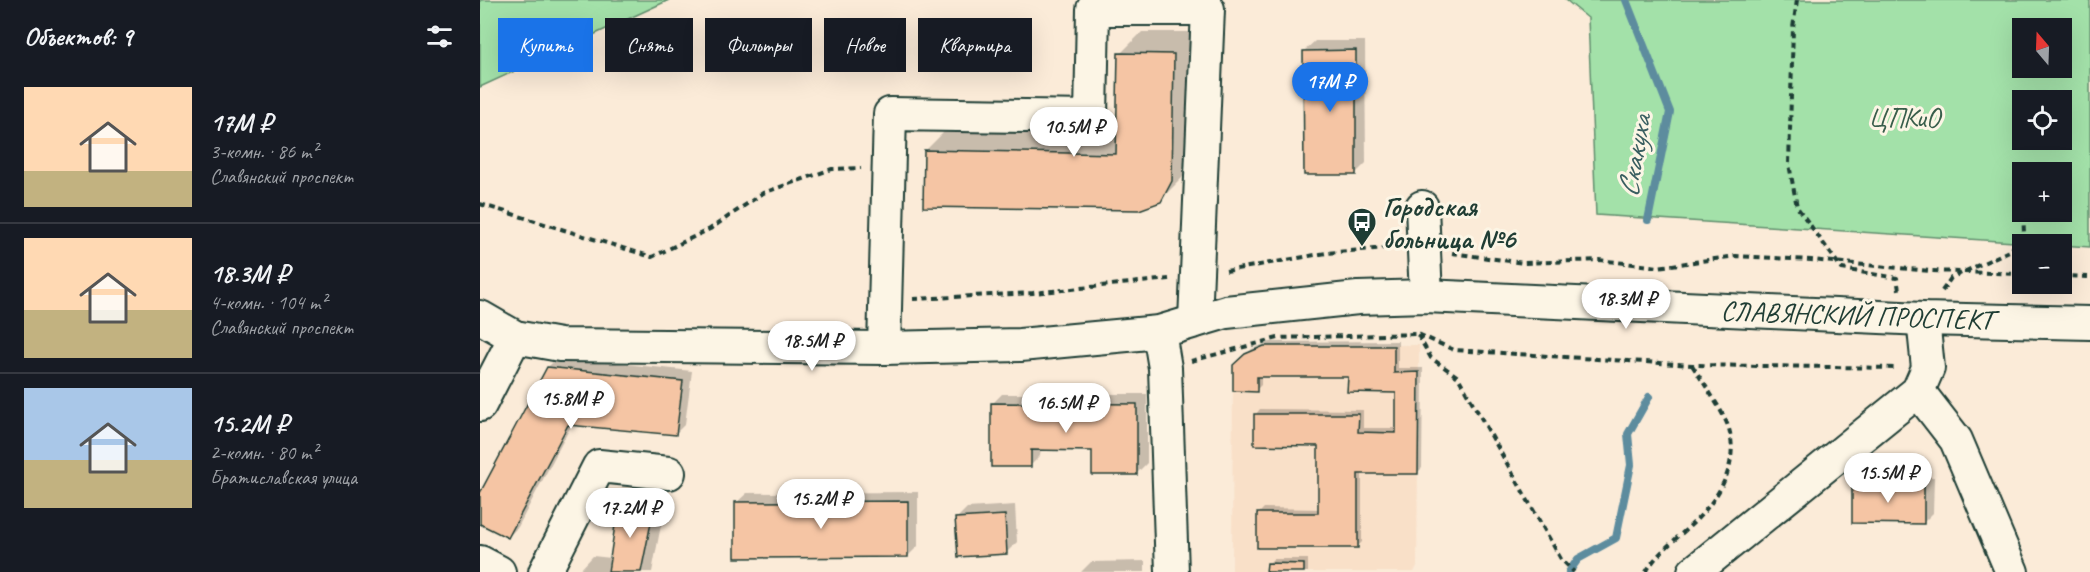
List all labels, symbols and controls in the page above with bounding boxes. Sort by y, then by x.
chip: Купить [498,18,593,72]
chip: Снять [605,18,693,72]
chip: Фильтры [705,18,812,72]
chip: Новое [824,18,906,72]
chip: Квартира [918,18,1032,72]
north arrow [2012,18,2072,78]
map controls [2012,18,2072,294]
text: Объектов: 9 [24,20,132,53]
icon: filters [423,20,456,53]
pin: 17M ₽ [1288,62,1372,113]
text: 17M ₽ [1306,69,1354,94]
button: locate [2012,90,2072,150]
park label: ЦПКиО [1868,100,1943,135]
text: 17M ₽ [210,106,272,139]
pin: 10.5M ₽ [1019,107,1129,158]
water label: Скакуха [1608,108,1661,200]
icon: home [72,111,144,183]
text: 10.5M ₽ [1044,114,1104,139]
text: 3-комн. · 86 m² [210,139,318,164]
button: + [2012,162,2072,222]
text: Славянский проспект [210,164,353,189]
place label: Городская больница №6 [1383,189,1517,256]
bus stop icon: Городская больница №6 [1346,206,1378,248]
button: − [2012,234,2072,294]
text: 18.3M ₽ [210,257,289,290]
icon: home [72,262,144,334]
pin: 18.3M ₽ [1571,279,1681,330]
text: 18.3M ₽ [1596,286,1656,311]
text: 4-комн. · 104 m² [210,290,327,315]
street label: СЛАВЯНСКИЙ ПРОСПЕКТ [1720,293,2001,337]
text: Славянский проспект [210,315,353,340]
pin: 18.5M ₽ [757,321,867,372]
text: 18.5M ₽ [782,328,842,353]
pin: 15.8M ₽ [516,379,626,430]
pin: 16.5M ₽ [1011,383,1121,434]
text: 15.8M ₽ [541,386,601,411]
text: 16.5M ₽ [1036,390,1096,415]
text: 15.2M ₽ [210,407,289,440]
icon: home [72,412,144,484]
text: 2-комн. · 80 m² [210,440,318,465]
pin: 15.5M ₽ [1833,453,1943,504]
text: 15.5M ₽ [1858,460,1918,485]
text: Братиславская улица [210,465,357,490]
pin: 15.2M ₽ [766,479,876,530]
text: 15.2M ₽ [791,486,851,511]
pin: 17.2M ₽ [575,488,685,539]
text: 17.2M ₽ [600,495,660,520]

